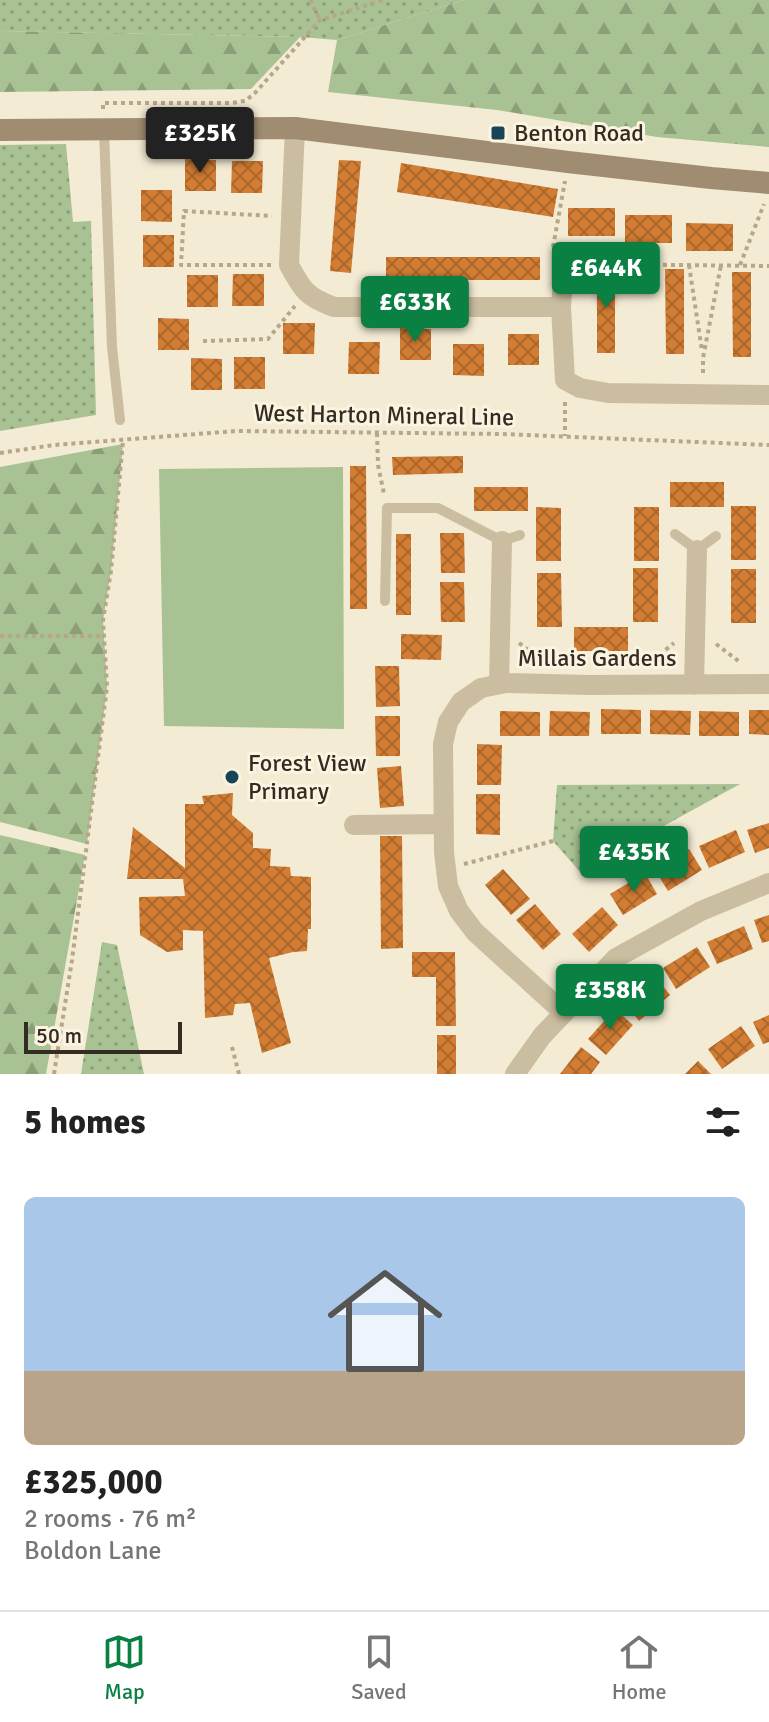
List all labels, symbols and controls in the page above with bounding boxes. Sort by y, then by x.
pin: £325K [144,107,256,175]
text: £325K [164,117,236,149]
place label: Benton Road [514,118,644,148]
marker: Benton Road [489,124,507,142]
pin: £644K [550,242,662,310]
text: £644K [570,252,642,284]
pin: £633K [359,276,471,344]
text: £633K [379,286,451,318]
street label: West Harton Mineral Line [254,398,514,432]
street label: Millais Gardens [518,643,676,673]
place label: Forest View Primary [248,748,366,806]
marker: Forest View Primary [223,768,241,786]
pin: £435K [578,826,690,894]
text: £435K [598,836,670,868]
pin: £358K [554,964,666,1032]
text: £358K [574,974,646,1006]
scale bar [24,1018,182,1054]
text: 50 m [36,1022,82,1049]
icon: filters [701,1100,745,1144]
text: 5 homes [24,1101,145,1143]
icon: home [313,1249,457,1393]
text: £325,000 [24,1461,163,1503]
text: 2 rooms · 76 m² [24,1503,197,1535]
text: Boldon Lane [24,1535,162,1567]
tab: Map [102,1630,146,1705]
tab: Saved [351,1630,407,1705]
tab: Home [612,1630,667,1705]

